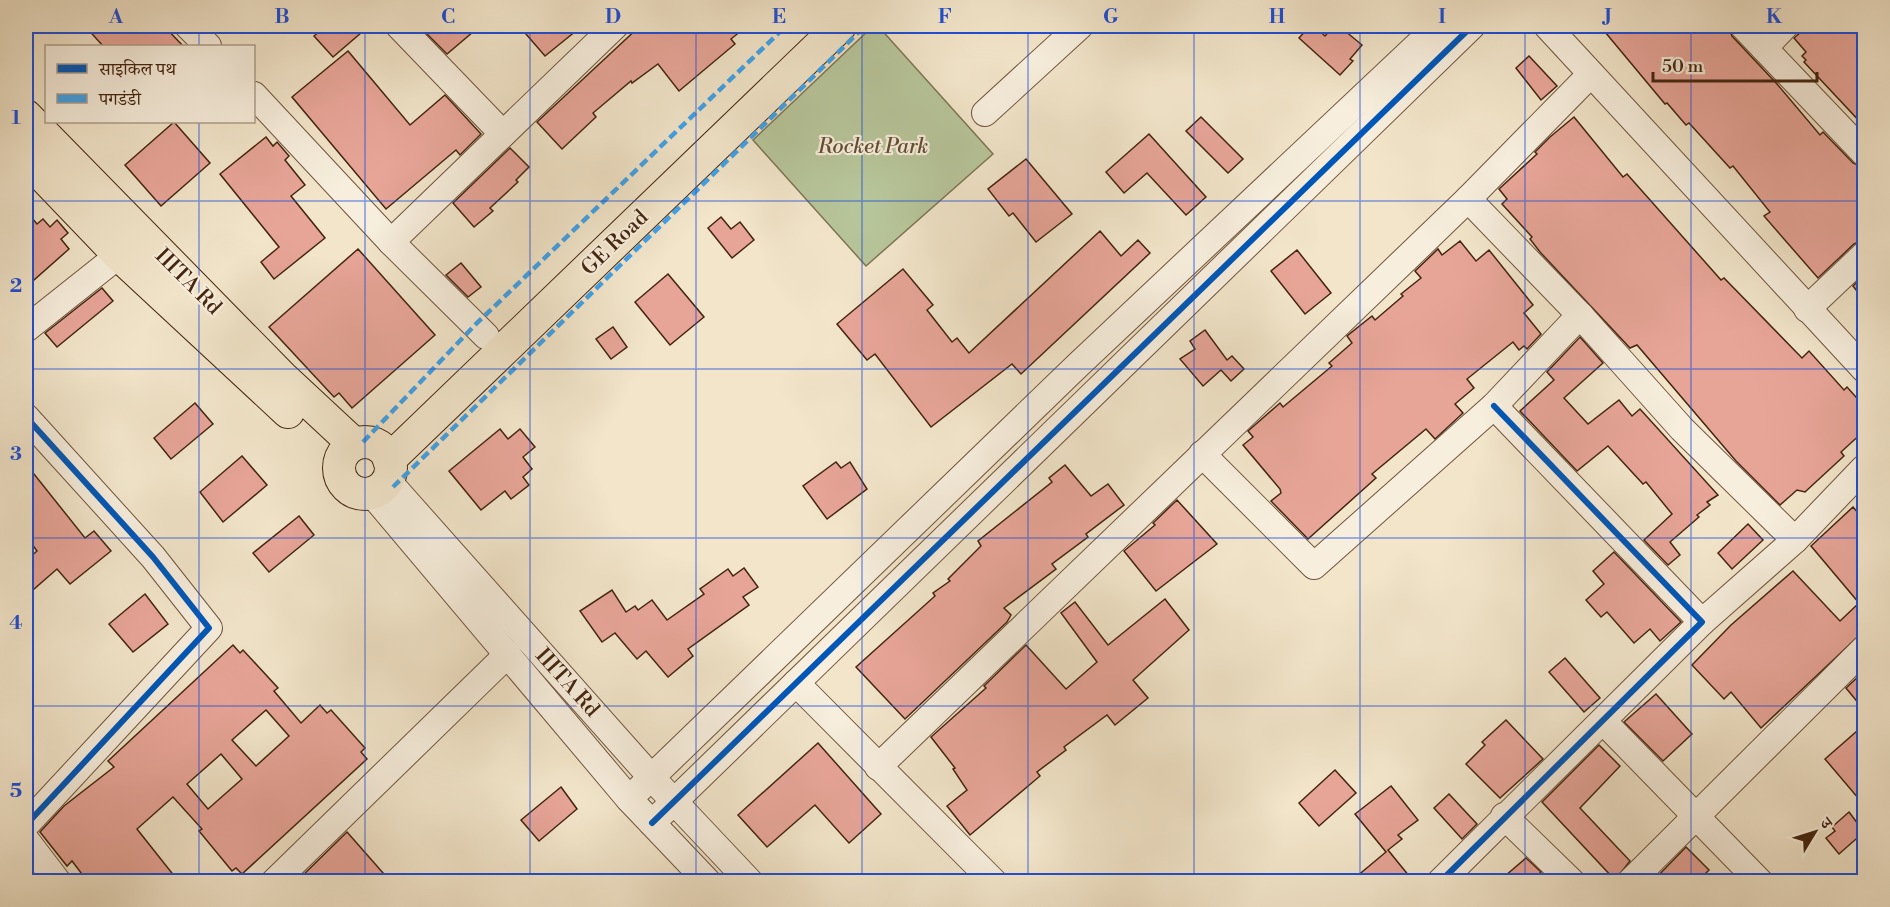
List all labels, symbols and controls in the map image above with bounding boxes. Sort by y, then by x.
text: A [108,5,124,30]
text: B [274,5,290,30]
text: C [441,5,455,30]
text: D [605,5,621,30]
text: E [772,5,786,30]
text: F [938,5,952,30]
text: G [1103,5,1119,30]
text: H [1269,5,1286,30]
text: I [1438,5,1446,30]
text: J [1601,5,1612,30]
text: K [1766,5,1783,30]
legend [45,45,255,123]
scale bar [1653,45,1816,83]
text: 50 m [1662,55,1704,78]
text: साइकिल पथ [98,58,177,81]
text: पगडंडी [98,88,142,111]
text: 1 [11,106,21,131]
park label: Rocket Park [817,134,928,160]
street label: GE Road [576,205,654,281]
street label: IIITA Rd [149,243,227,321]
text: 2 [10,274,22,299]
text: 3 [10,442,22,467]
text: 4 [9,611,23,636]
street label: IIITA Rd [529,643,605,723]
text: 5 [10,779,22,804]
north arrow [1785,802,1845,862]
text: उ [1815,813,1838,834]

